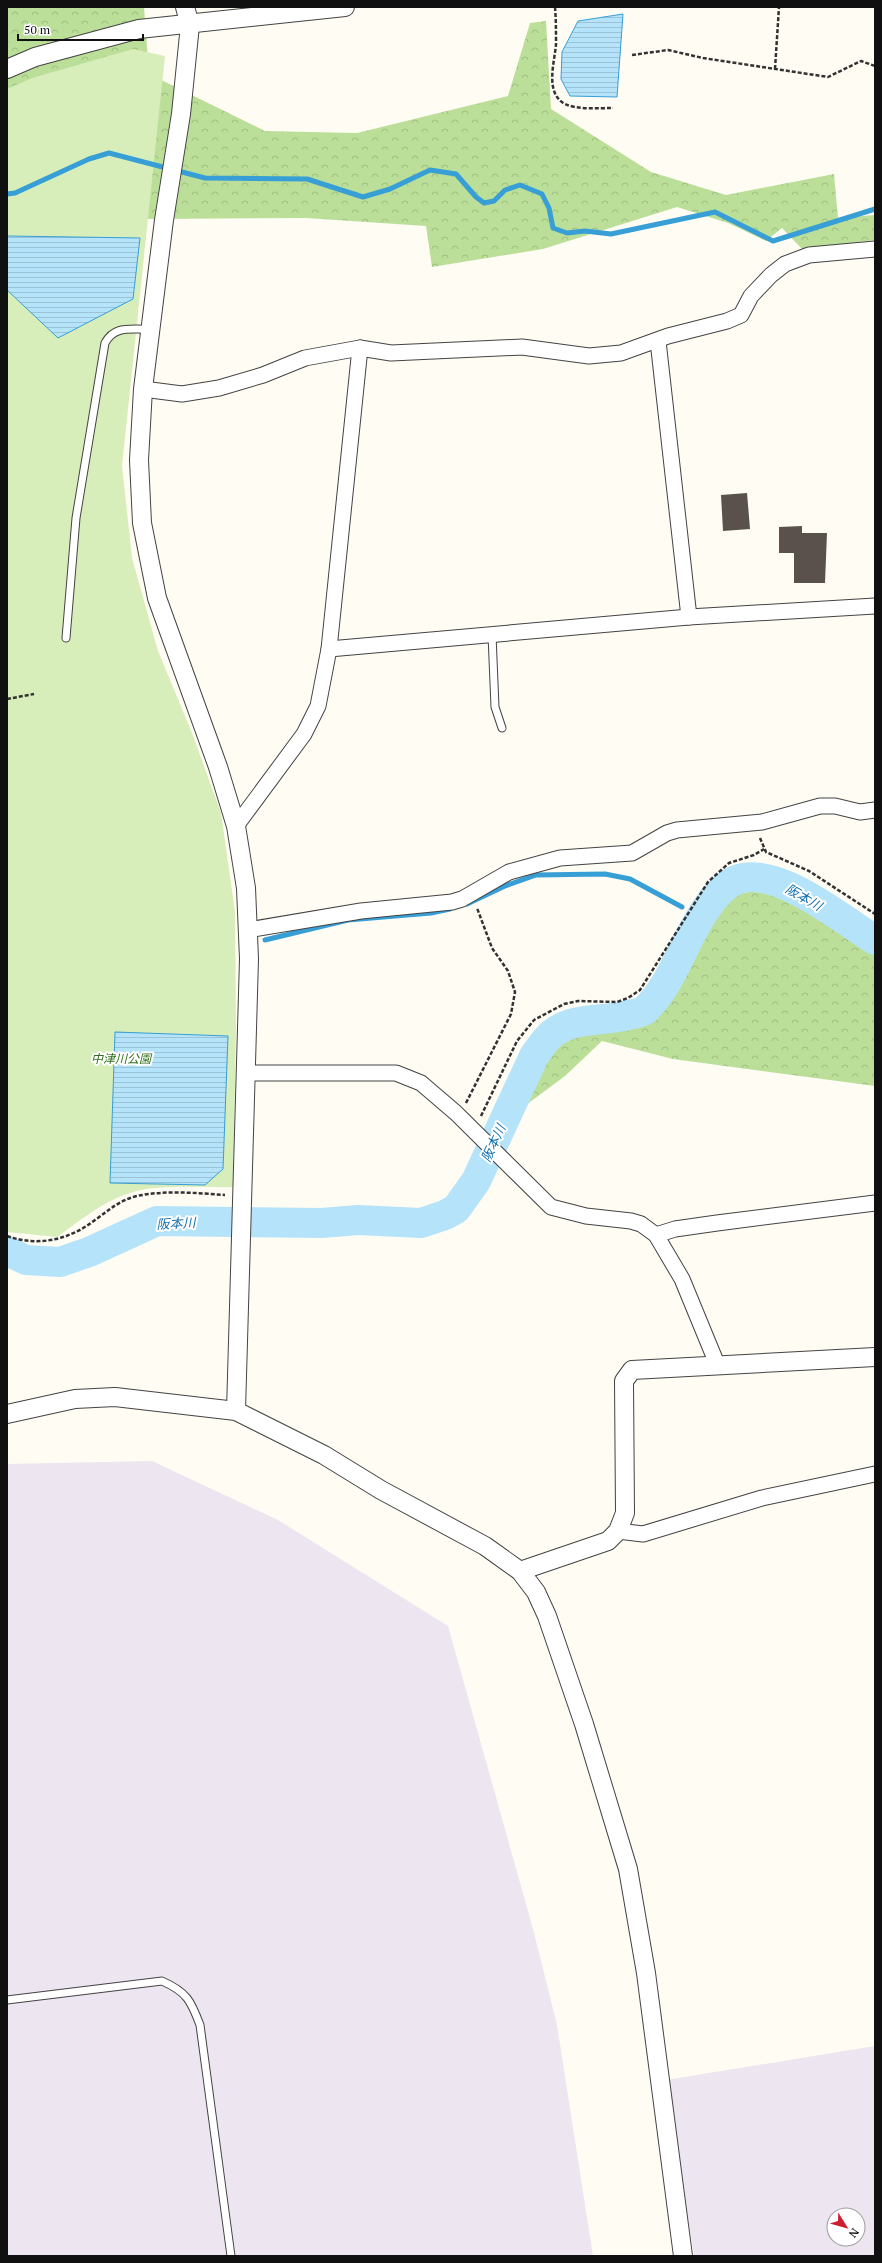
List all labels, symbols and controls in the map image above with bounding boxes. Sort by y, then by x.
scale bar [18,16,143,42]
text: 50 m [24,22,51,37]
water label: 阪本川 [783,879,827,916]
park label: 中津川公園 [91,1051,153,1066]
water label: 阪本川 [477,1120,510,1164]
water label: 阪本川 [156,1213,198,1233]
north arrow [826,2207,866,2247]
text: N [845,2225,862,2241]

